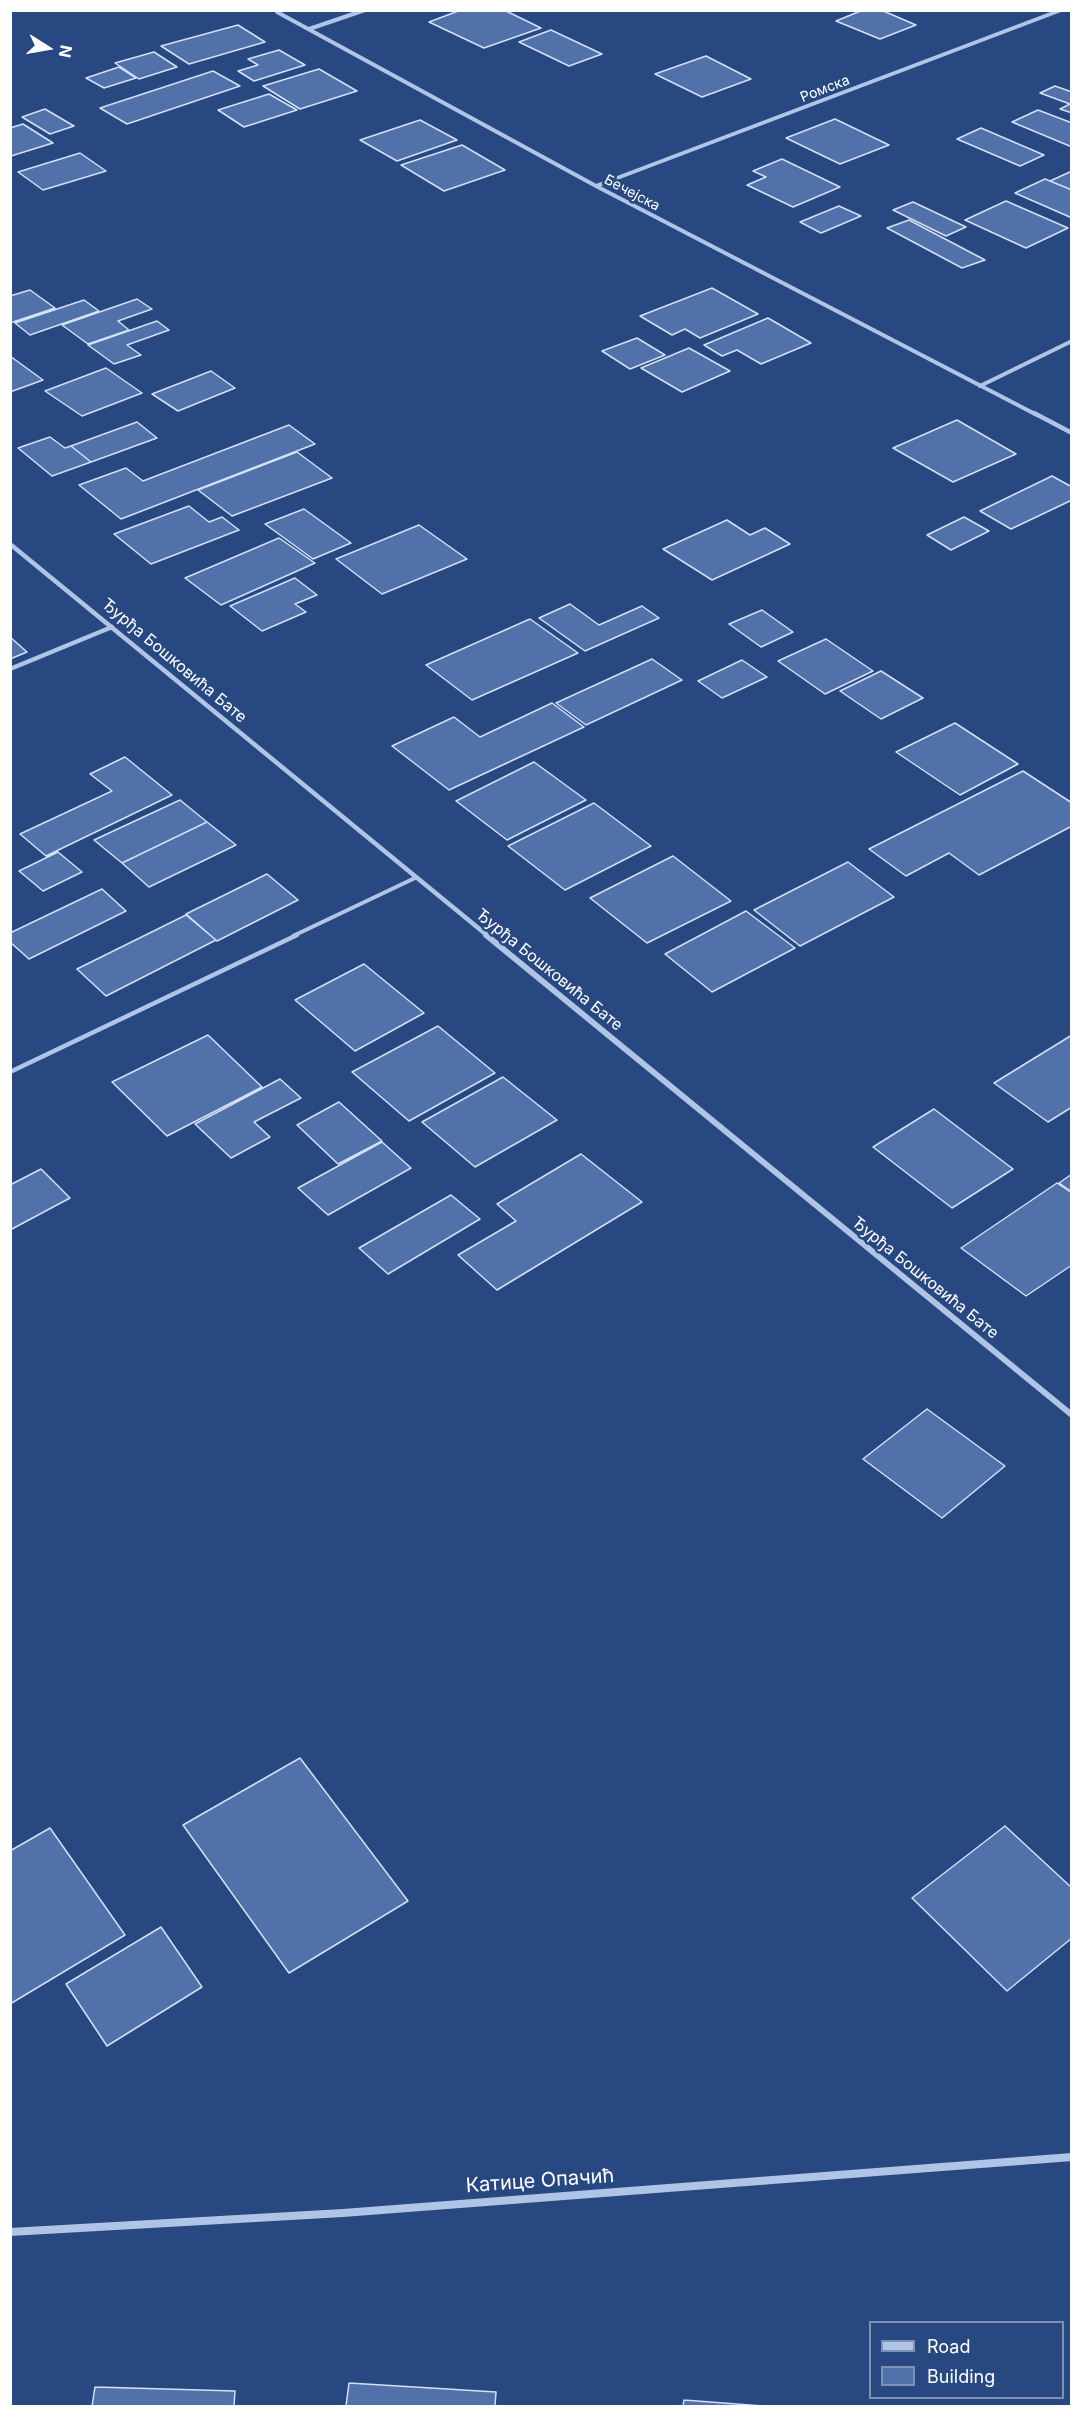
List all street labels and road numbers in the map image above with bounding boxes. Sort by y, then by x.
street label: Ромска [798,72,852,106]
street label: Бечејска [601,171,663,215]
street label: Ђурђа Бошковића Бате [98,595,250,727]
street label: Ђурђа Бошковића Бате [472,905,626,1035]
street label: Ђурђа Бошковића Бате [848,1213,1002,1343]
street label: Катице Опачић [465,2164,615,2198]

